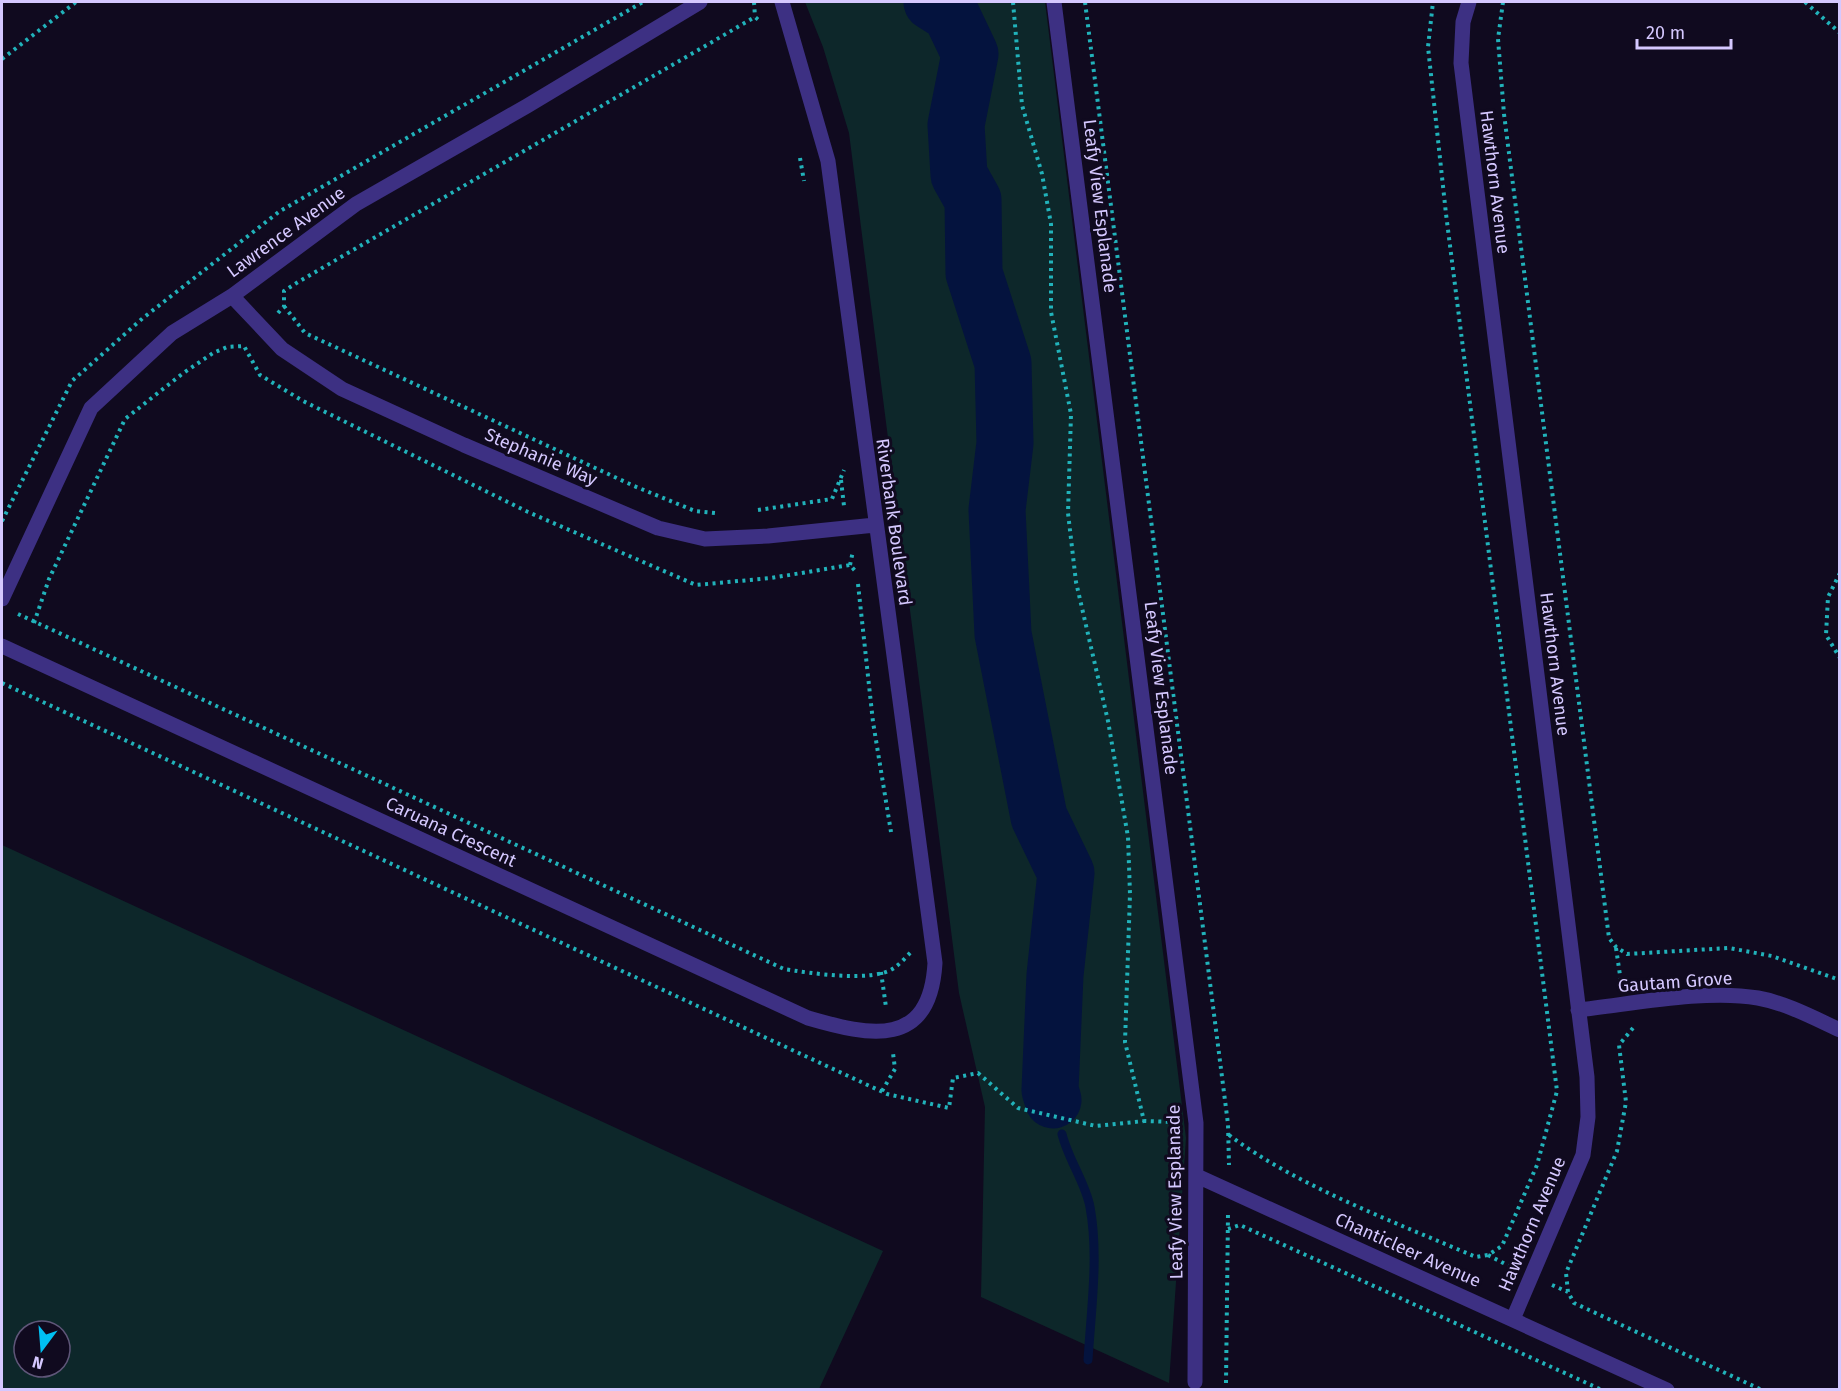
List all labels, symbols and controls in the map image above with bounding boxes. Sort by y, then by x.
scale bar [1637,12,1732,50]
text: 20 m [1646,22,1685,44]
street label: Hawthorn Avenue [1475,109,1515,255]
street label: Leafy View Esplanade [1078,118,1122,294]
street label: Lawrence Avenue [223,182,349,282]
street label: Stephanie Way [482,423,601,491]
street label: Riverbank Boulevard [871,437,917,607]
street label: Hawthorn Avenue [1535,591,1575,737]
street label: Leafy View Esplanade [1139,600,1183,776]
street label: Caruana Crescent [382,792,520,872]
street label: Gautam Grove [1617,967,1733,997]
street label: Leafy View Esplanade [1162,1104,1188,1280]
street label: Hawthorn Avenue [1494,1153,1570,1295]
street label: Chanticleer Avenue [1332,1208,1484,1292]
north arrow [12,1319,72,1379]
text: N [30,1352,46,1374]

